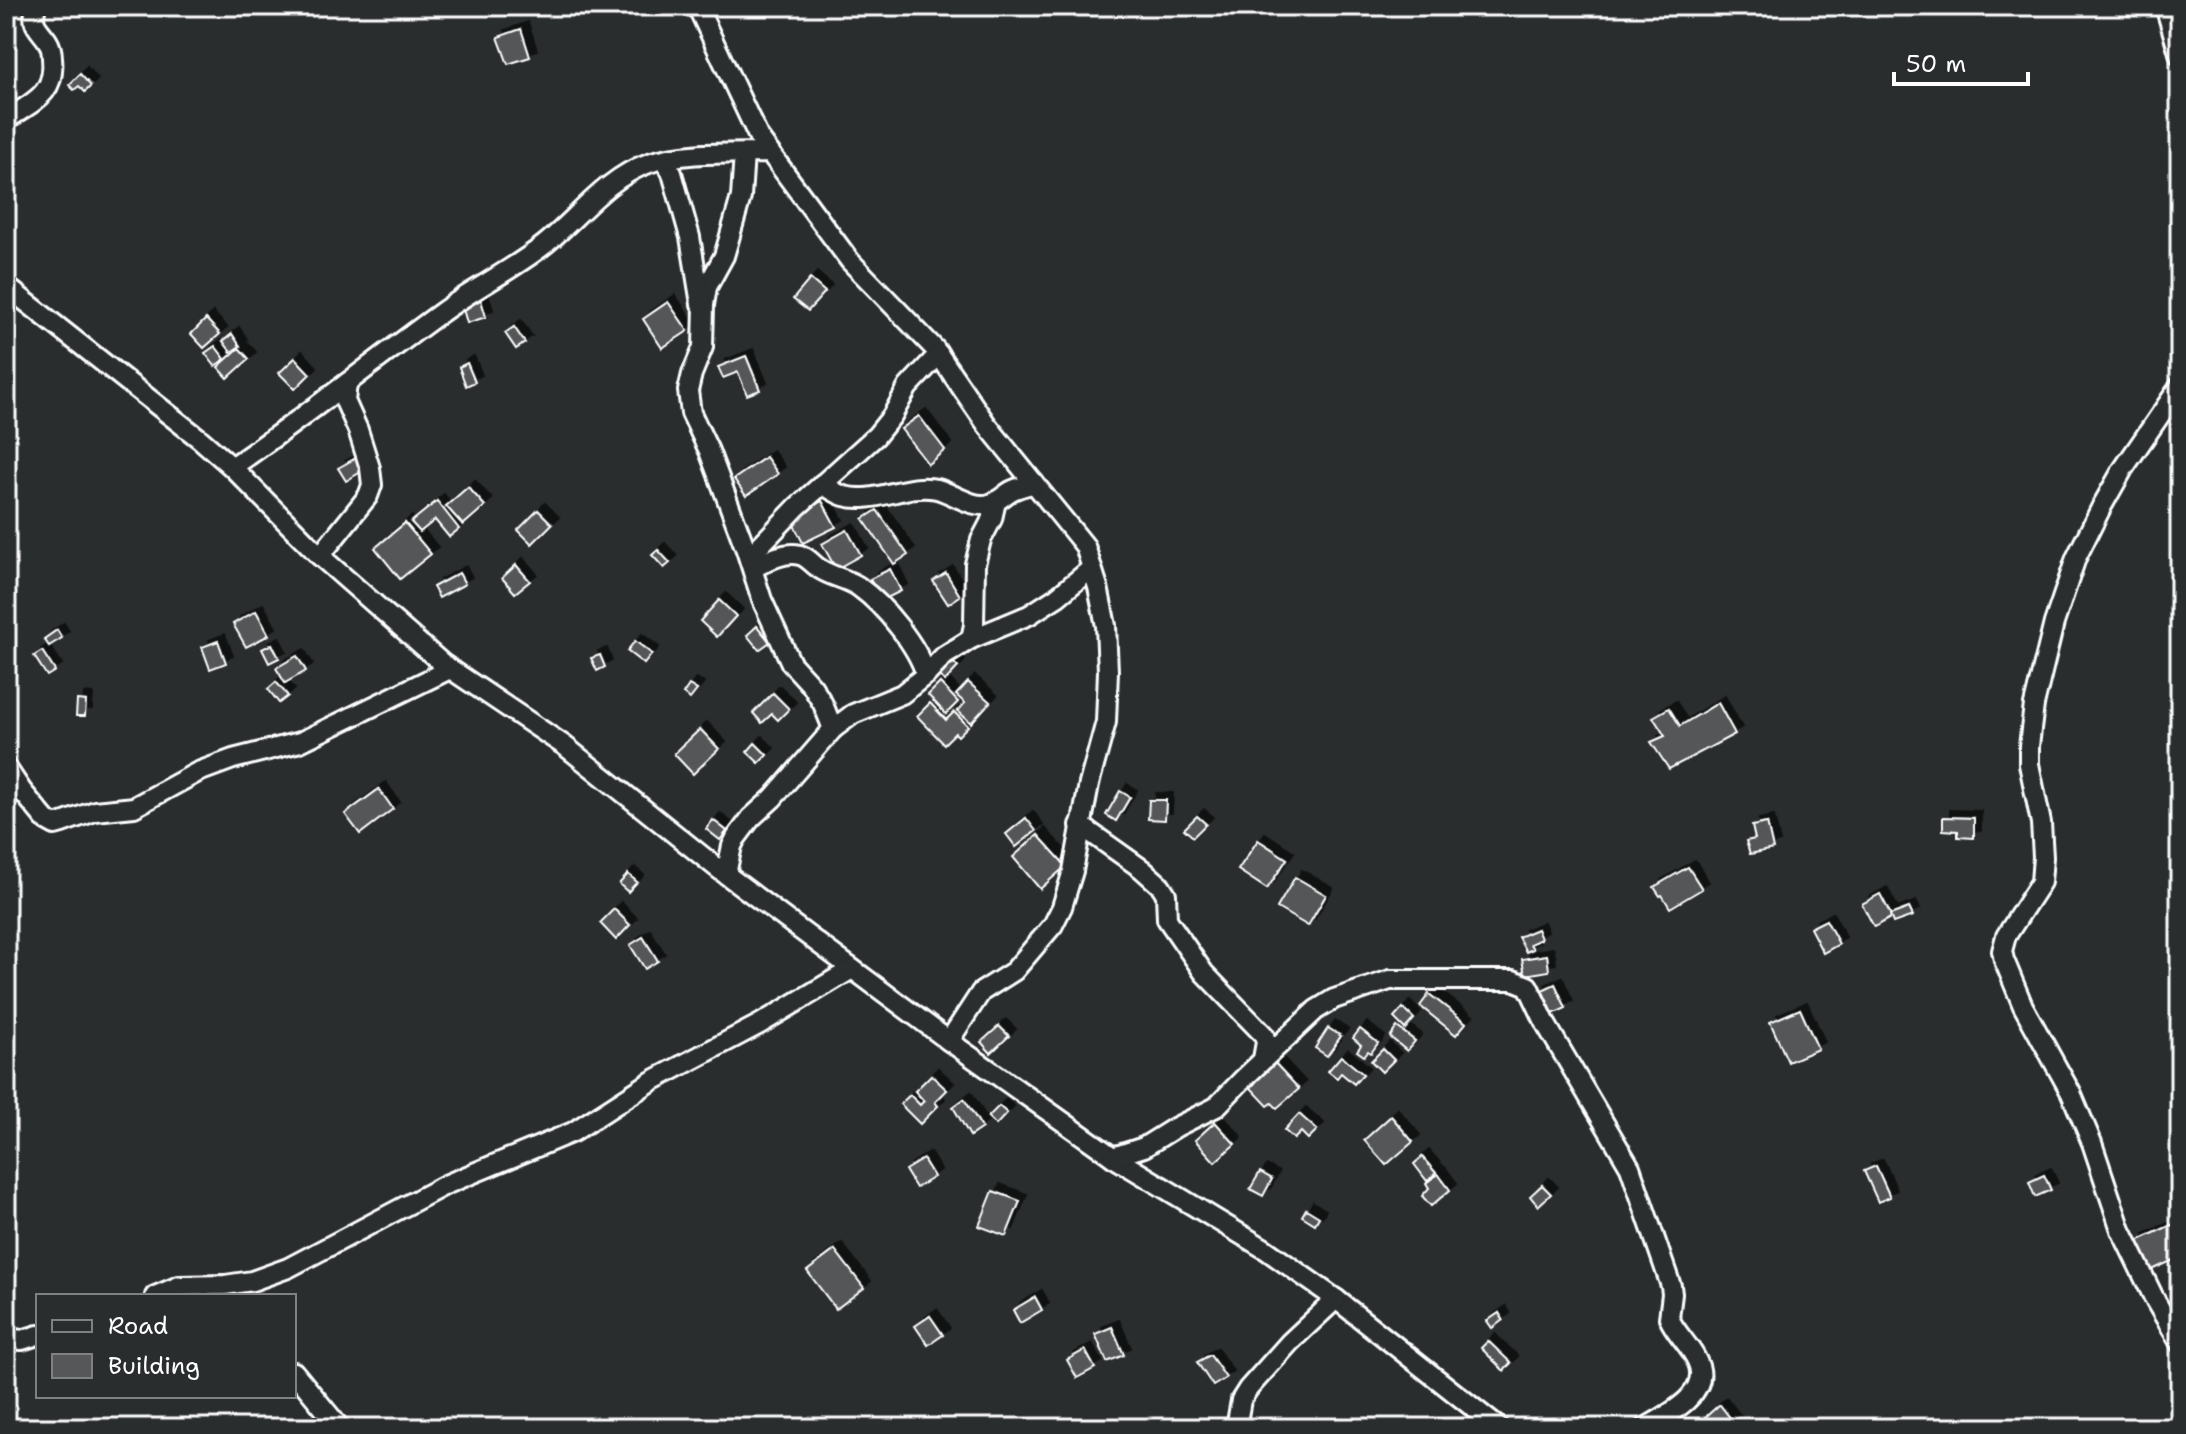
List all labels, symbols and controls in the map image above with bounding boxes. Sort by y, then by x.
scale bar [1894,36,2028,86]
text: 50 m [1906,48,1966,80]
legend [36,1294,296,1398]
text: Road [108,1310,168,1342]
text: Building [108,1350,200,1382]

